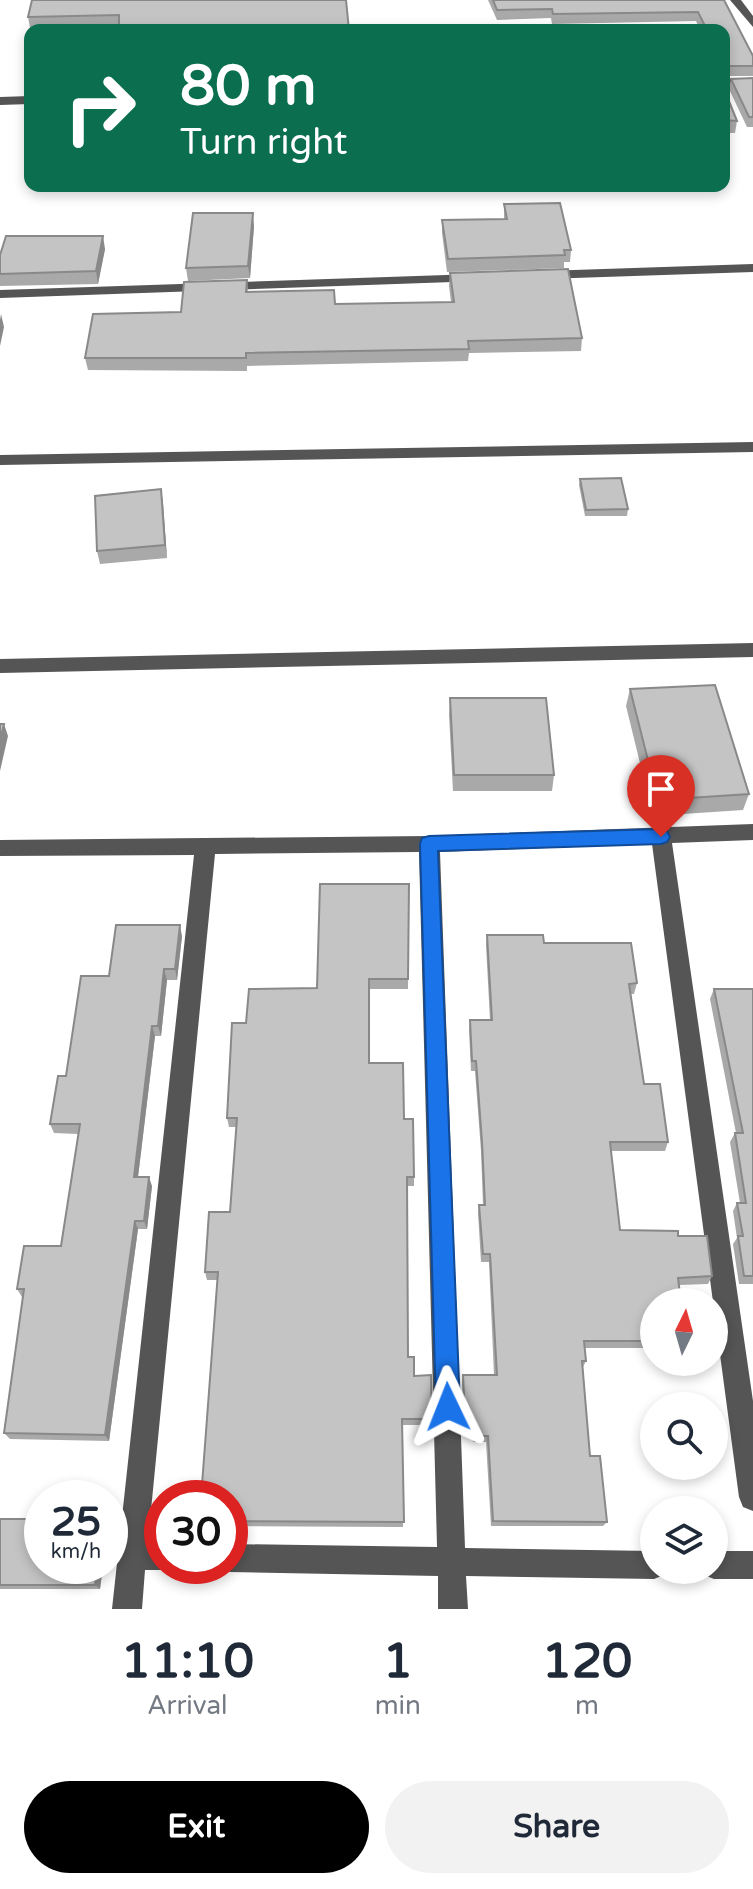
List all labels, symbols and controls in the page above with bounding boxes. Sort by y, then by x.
text: 80 m [180,53,316,120]
icon: right [48,56,152,160]
text: Turn right [180,121,347,164]
pin [627,755,695,837]
icon: arrive [639,767,683,811]
north arrow [640,1288,728,1376]
map controls [640,1288,728,1584]
position arrow [406,1365,490,1449]
button: search [640,1392,728,1480]
speed limit sign: 30 [144,1480,248,1584]
button: layers [640,1496,728,1584]
text: 25 [51,1498,101,1546]
text: km/h [51,1540,101,1564]
text: 11:10 [121,1633,254,1691]
text: 1 [383,1633,413,1691]
text: 120 [542,1633,632,1691]
text: Arrival [147,1690,228,1721]
text: min [375,1690,421,1721]
text: m [575,1690,599,1721]
button: Exit [24,1781,369,1873]
button: Share [385,1781,729,1873]

